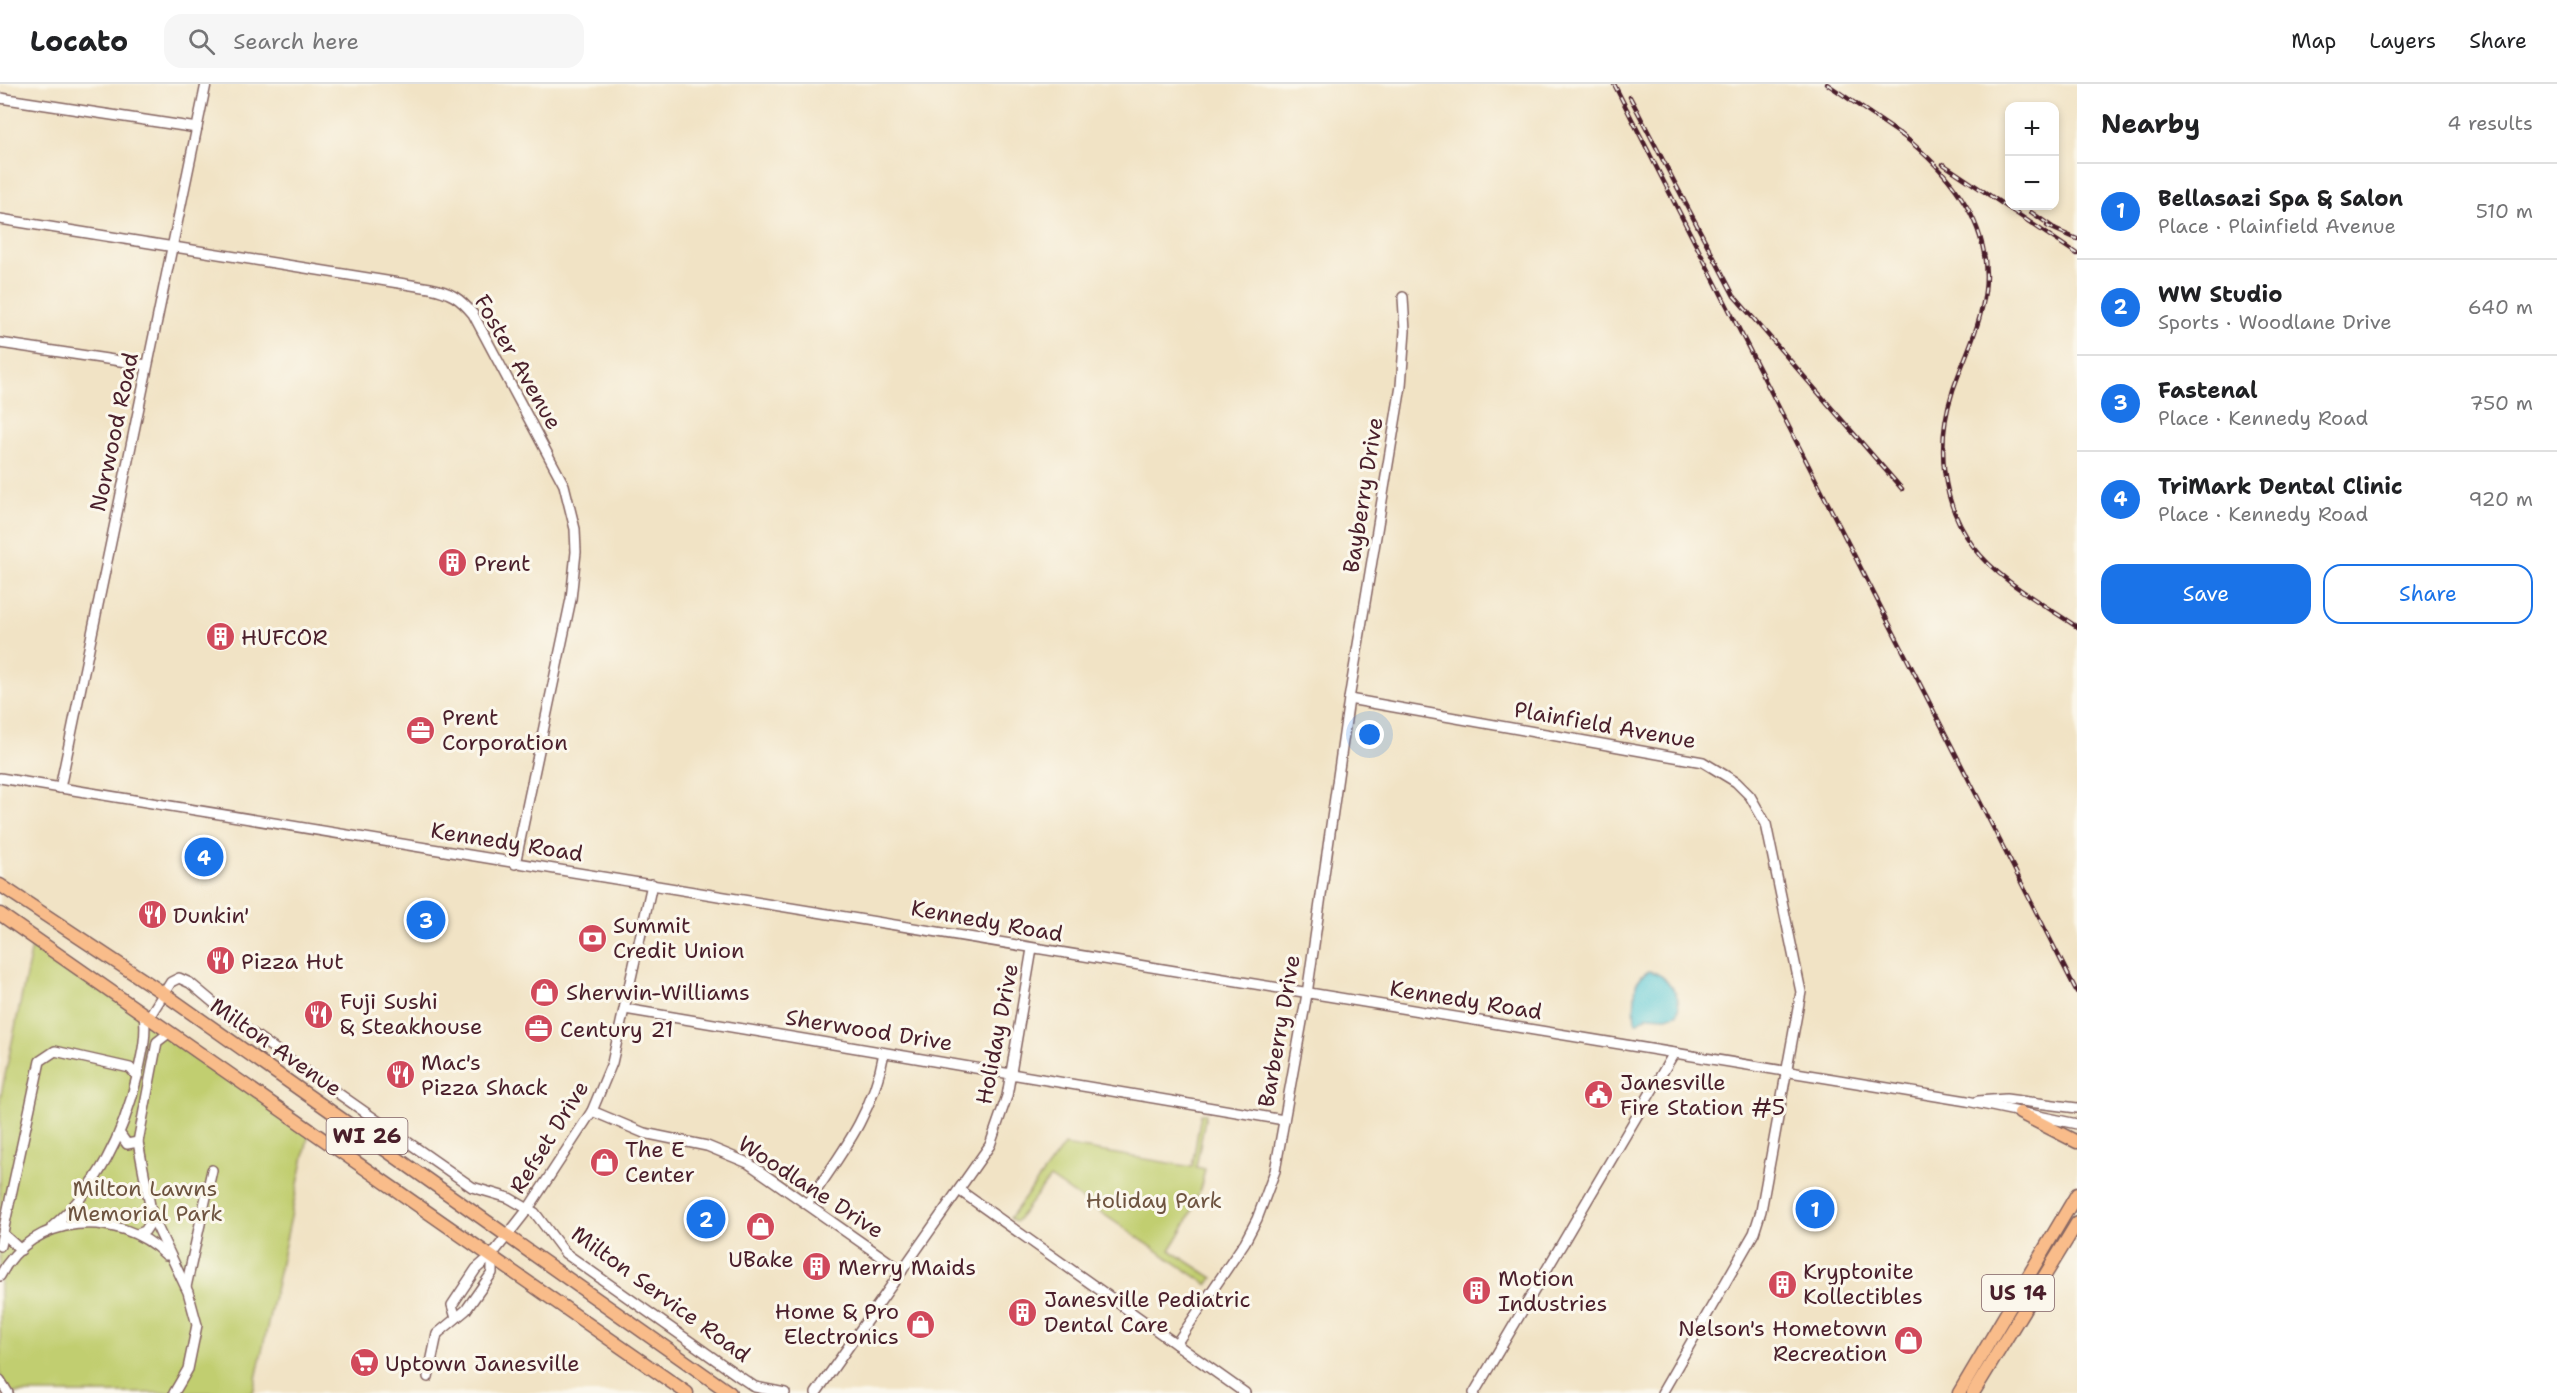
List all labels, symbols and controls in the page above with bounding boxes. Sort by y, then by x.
search box [164,14,584,68]
text: Locato [30,22,128,60]
icon: search [185,25,218,58]
text: Search here [233,27,359,56]
text: Map [2291,27,2336,55]
text: Layers [2369,27,2436,55]
text: Share [2469,27,2527,55]
map controls [2005,102,2059,210]
button: + [2005,102,2059,156]
text: Nearby [2101,106,2200,141]
text: 4 results [2447,110,2533,136]
button: − [2005,156,2059,210]
text: Bellasazi Spa & Salon [2158,184,2403,213]
text: 1 [2116,198,2125,224]
text: 510 m [2476,198,2533,224]
text: Place · Plainfield Avenue [2158,213,2396,239]
text: WW Studio [2158,280,2282,309]
street label: Foster Avenue [468,289,568,435]
text: 2 [2114,294,2128,320]
text: 640 m [2468,294,2533,320]
text: Sports · Woodlane Drive [2158,309,2392,335]
street label: Norwood Road [83,350,145,514]
text: Fastenal [2158,376,2258,405]
text: 3 [2114,390,2128,416]
text: 750 m [2470,390,2533,416]
text: Place · Kennedy Road [2158,405,2368,431]
street label: Bayberry Drive [1336,415,1390,575]
text: TriMark Dental Clinic [2158,472,2403,501]
text: 4 [2114,486,2128,512]
text: 920 m [2469,486,2533,512]
text: Place · Kennedy Road [2158,501,2368,527]
building icon: Prent [437,547,469,579]
place label: Prent [474,549,531,578]
button: Save [2101,564,2311,624]
button: Share [2323,564,2533,624]
building icon: HUFCOR [204,621,236,653]
place label: HUFCOR [241,623,328,652]
street label: Plainfield Avenue [1512,695,1698,755]
place label: Prent Corporation [442,703,568,757]
office icon: Prent Corporation [405,714,437,746]
your location [1355,720,1384,749]
street label: Kennedy Road [429,816,585,868]
pin: 4 [184,834,224,880]
street label: Kennedy Road [909,893,1065,949]
pin: 3 [406,898,446,942]
restaurant icon: Dunkin' [136,899,168,931]
place label: Dunkin' [173,901,250,930]
place label: Summit Credit Union [613,911,745,965]
bank icon: Summit Credit Union [576,922,608,954]
restaurant icon: Pizza Hut [204,945,236,977]
place label: Pizza Hut [241,947,344,976]
street label: Barberry Drive [1251,952,1307,1110]
street label: Holiday Drive [969,961,1025,1107]
street label: Kennedy Road [1388,974,1544,1026]
shop icon: Sherwin-Williams [529,976,561,1008]
place label: Sherwin-Williams [566,978,750,1007]
place label: Fuji Sushi & Steakhouse [340,987,482,1041]
street label: Milton Avenue [204,991,348,1103]
restaurant icon: Fuji Sushi & Steakhouse [303,998,335,1030]
street label: Sherwood Drive [783,1002,955,1058]
office icon: Century 21 [523,1013,555,1045]
place label: Century 21 [560,1015,674,1044]
place label: Mac's Pizza Shack [421,1048,548,1102]
restaurant icon: Mac's Pizza Shack [384,1059,416,1091]
place label: Janesville Fire Station #5 [1620,1068,1785,1122]
street label: Refset Drive [503,1075,595,1199]
public building icon: Janesville Fire Station #5 [1583,1079,1615,1111]
road number: WI 26 [326,1118,407,1154]
street label: Woodlane Drive [733,1129,889,1245]
place label: The E Center [625,1135,695,1189]
shop icon: The E Center [588,1146,620,1178]
park label: Milton Lawns Memorial Park [67,1174,223,1228]
park label: Holiday Park [1086,1186,1222,1215]
pin: 1 [1796,1186,1834,1232]
pin: 2 [686,1196,726,1242]
shop icon: UBake [745,1211,777,1243]
street label: Milton Service Road [566,1219,756,1369]
place label: UBake [728,1245,794,1274]
building icon: Merry Maids [801,1251,833,1283]
place label: Merry Maids [838,1253,976,1282]
place label: Kryptonite Kollectibles [1803,1257,1923,1311]
place label: Motion Industries [1498,1264,1607,1318]
building icon: Kryptonite Kollectibles [1766,1268,1798,1300]
building icon: Motion Industries [1461,1275,1493,1307]
road number: US 14 [1982,1275,2054,1311]
place label: Janesville Pediatric Dental Care [1044,1285,1250,1339]
building icon: Janesville Pediatric Dental Care [1007,1296,1039,1328]
place label: Home & Pro Electronics [775,1297,899,1351]
shop icon: Home & Pro Electronics [904,1308,936,1340]
place label: Nelson's Hometown Recreation [1678,1314,1887,1368]
shop icon: Nelson's Hometown Recreation [1892,1325,1924,1357]
supermarket icon: Uptown Janesville [348,1347,380,1379]
place label: Uptown Janesville [385,1349,580,1378]

